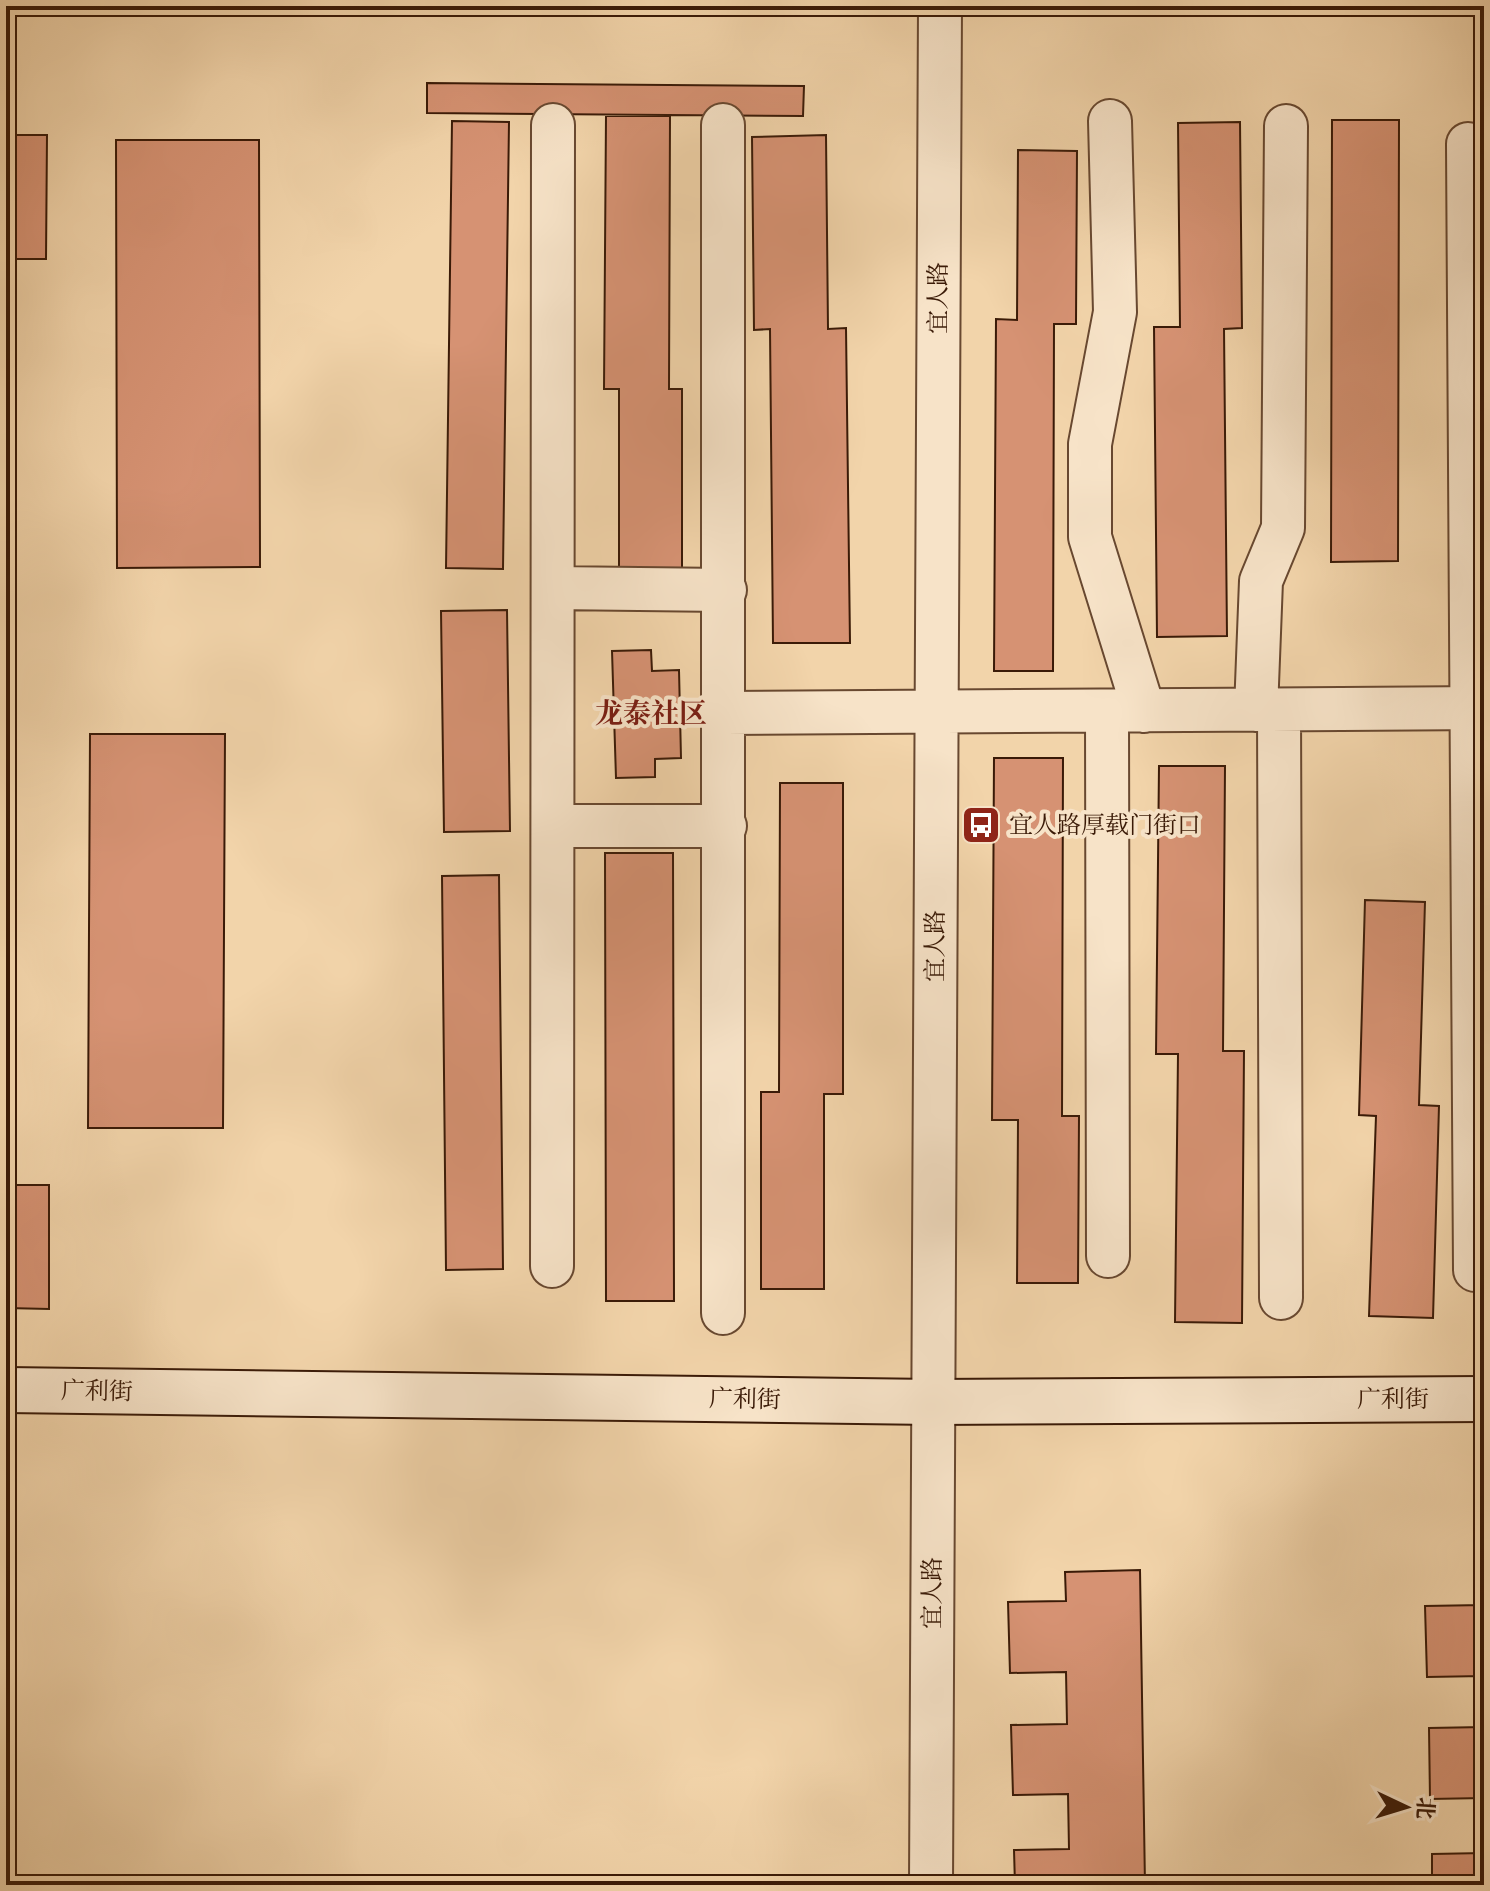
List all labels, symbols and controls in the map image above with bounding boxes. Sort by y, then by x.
street label: 宜人路 [924,262,952,334]
district label: 龙泰社区 [595,697,707,730]
bus stop icon: 宜人路厚载门街口 [960,804,1002,846]
place label: 宜人路厚载门街口 [1009,811,1201,839]
street label: 宜人路 [921,910,949,982]
street label: 广利街 [61,1376,133,1406]
street label: 广利街 [709,1384,781,1414]
street label: 广利街 [1357,1385,1429,1413]
street label: 宜人路 [918,1557,946,1629]
north arrow [1366,1767,1446,1847]
text: 北 [1411,1796,1439,1820]

